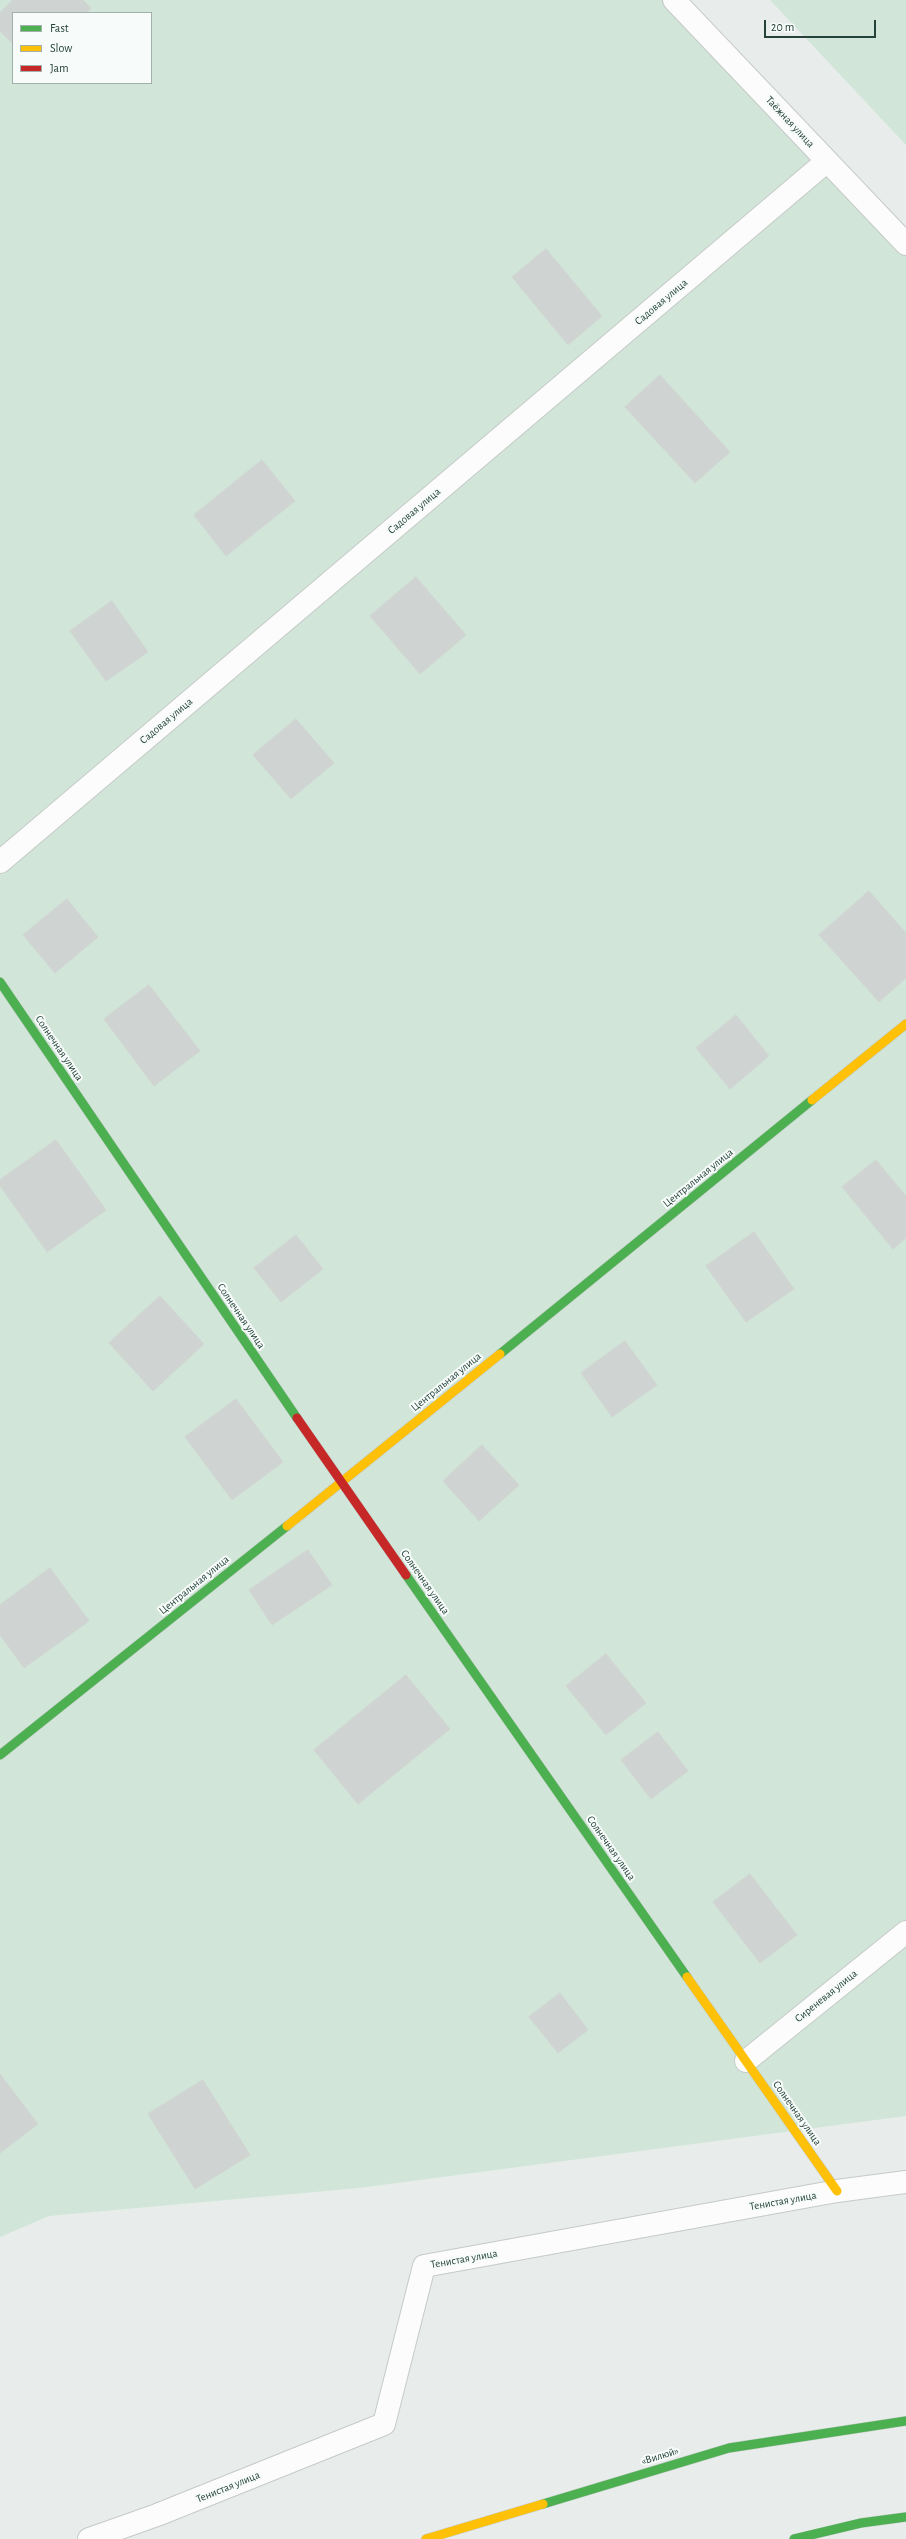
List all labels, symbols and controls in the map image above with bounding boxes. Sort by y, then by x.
legend [12,12,152,84]
scale bar [766,12,878,38]
text: 20 m [771,21,794,33]
text: Fast [50,22,69,34]
text: Slow [50,42,72,54]
text: Jam [50,62,69,74]
street label: Таёжная улица [763,94,817,150]
street label: Садовая улица [632,276,690,328]
street label: Садовая улица [385,485,443,537]
street label: Садовая улица [137,695,195,747]
street label: Солнечная улица [32,1013,86,1083]
street label: Центральная улица [660,1146,736,1210]
street label: Солнечная улица [214,1281,268,1351]
street label: Центральная улица [408,1350,484,1414]
street label: Солнечная улица [398,1547,452,1617]
street label: Центральная улица [156,1553,232,1617]
street label: Солнечная улица [584,1813,638,1883]
street label: Сиреневая улица [792,1967,860,2025]
street label: Солнечная улица [770,2078,824,2148]
street label: Тенистая улица [749,2189,817,2213]
street label: Тенистая улица [430,2247,498,2271]
street label: «Вилюй» [640,2444,680,2468]
street label: Тенистая улица [194,2468,262,2506]

